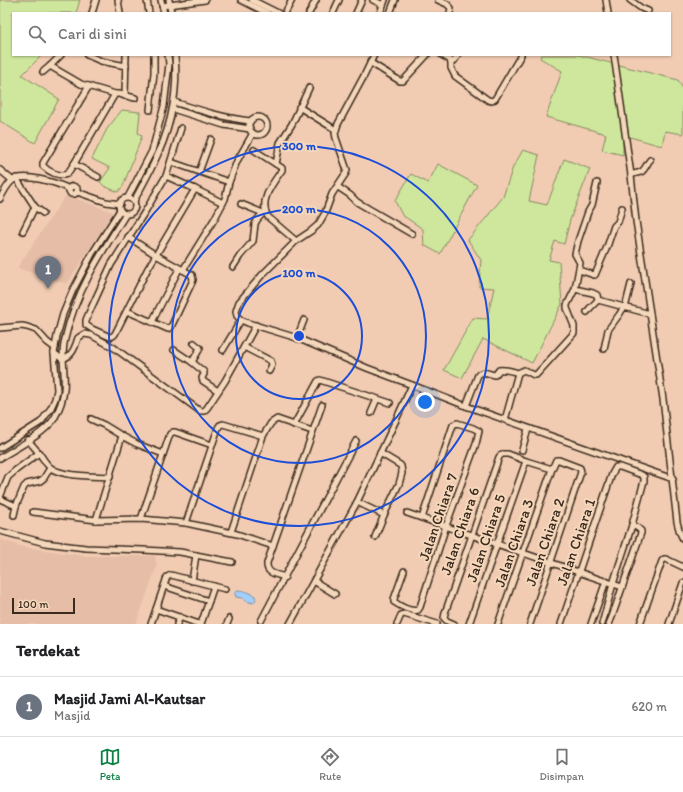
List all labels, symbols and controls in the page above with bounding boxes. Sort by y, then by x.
search box [12,12,671,56]
icon: search [26,23,48,45]
text: Cari di sini [58,25,127,43]
text: 300 m [282,139,317,153]
text: 200 m [282,202,317,216]
pin: 1 [35,256,61,289]
text: 100 m [282,266,316,280]
centre of rings [292,329,306,343]
your location [415,392,435,412]
street label: Jalan Chiara 7 [415,470,462,563]
street label: Jalan Chiara 6 [437,485,483,577]
street label: Jalan Chiara 5 [463,492,509,584]
street label: Jalan Chiara 2 [522,496,568,588]
street label: Jalan Chiara 1 [553,496,599,588]
street label: Jalan Chiara 3 [491,497,537,589]
scale bar [12,596,75,615]
text: 100 m [18,598,48,611]
text: Terdekat [16,640,80,660]
text: Masjid Jami Al-Kautsar [54,690,205,708]
text: 1 [26,699,32,714]
text: 620 m [631,699,667,714]
text: Masjid [54,708,90,723]
tab: Peta [99,746,121,783]
tab: Rute [319,746,341,783]
tab: Disimpan [539,746,584,783]

